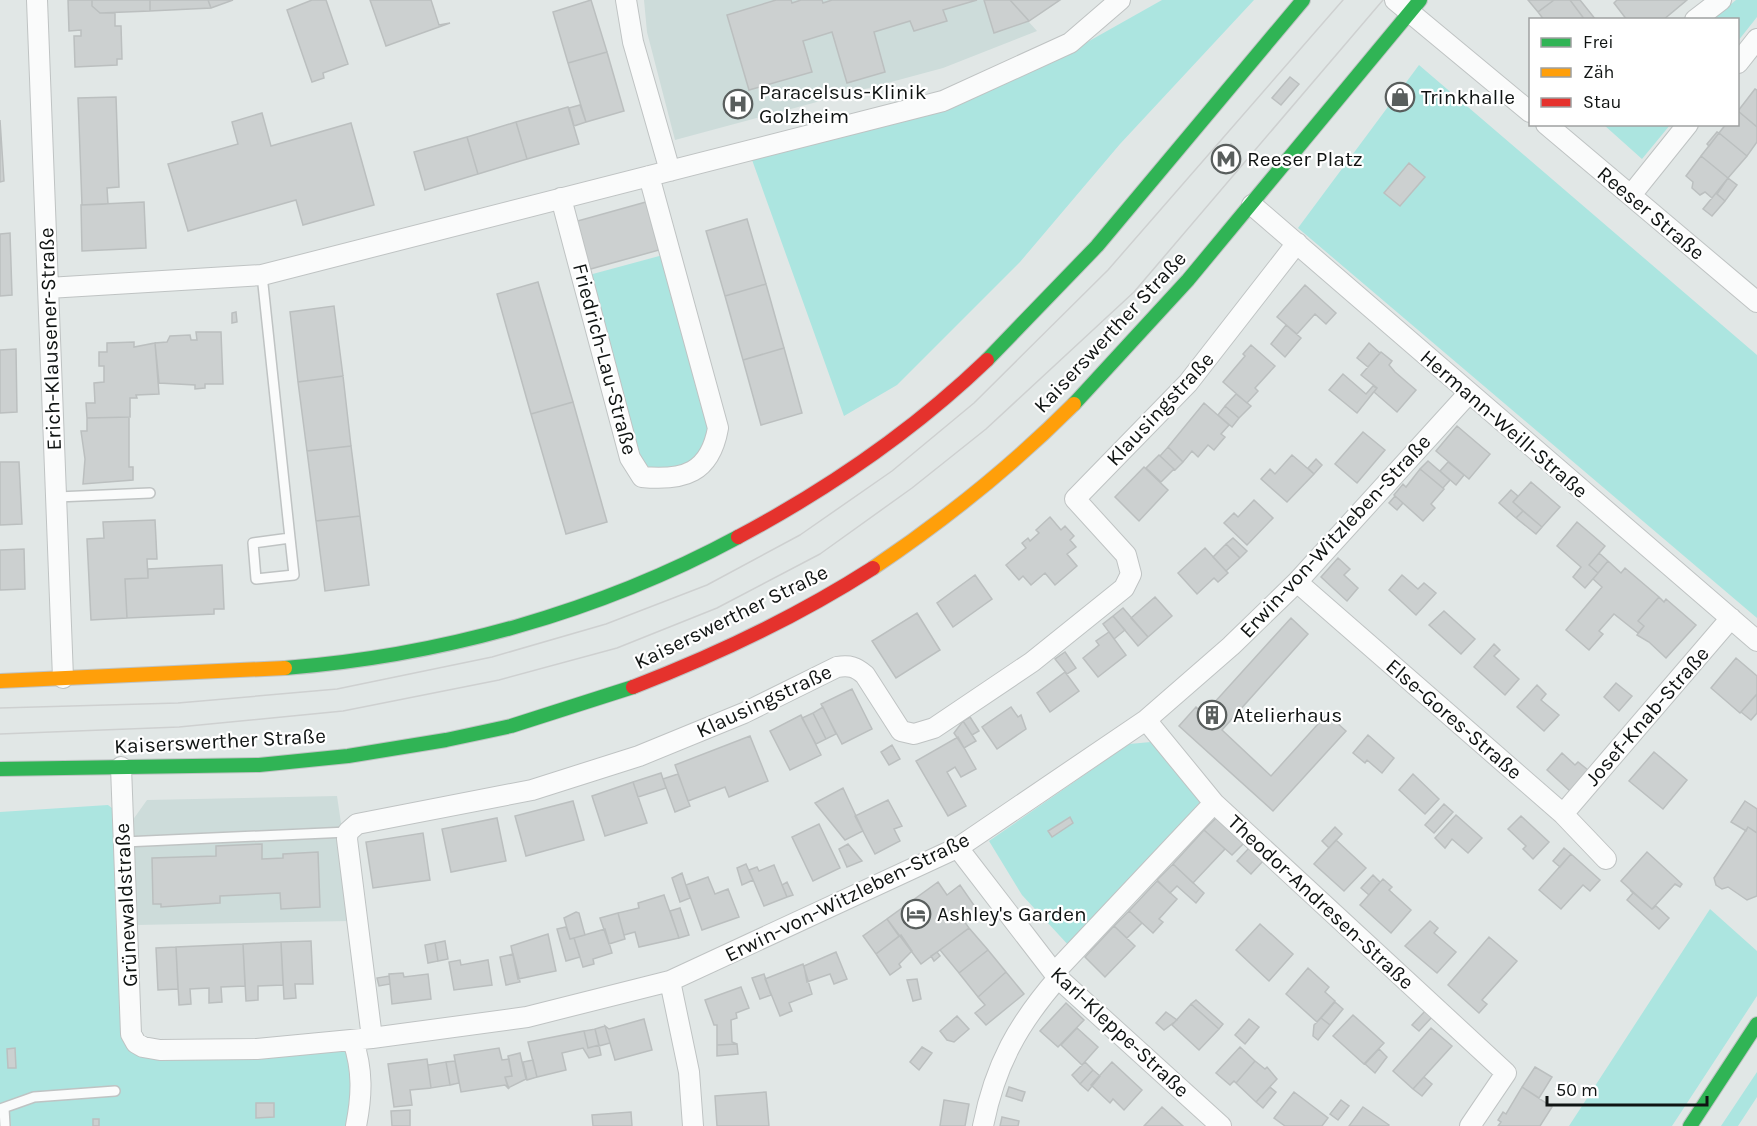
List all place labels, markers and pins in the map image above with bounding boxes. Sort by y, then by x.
place label: Paracelsus-Klinik Golzheim [759,80,927,128]
shop icon: Trinkhalle [1384,81,1416,113]
place label: Trinkhalle [1421,85,1515,109]
hospital icon: Paracelsus-Klinik Golzheim [722,88,754,120]
metro station icon: Reeser Platz [1210,143,1242,175]
place label: Reeser Platz [1247,147,1363,171]
building icon: Atelierhaus [1196,699,1228,731]
place label: Atelierhaus [1233,703,1342,727]
hotel icon: Ashley's Garden [900,898,932,930]
place label: Ashley's Garden [937,902,1087,926]

